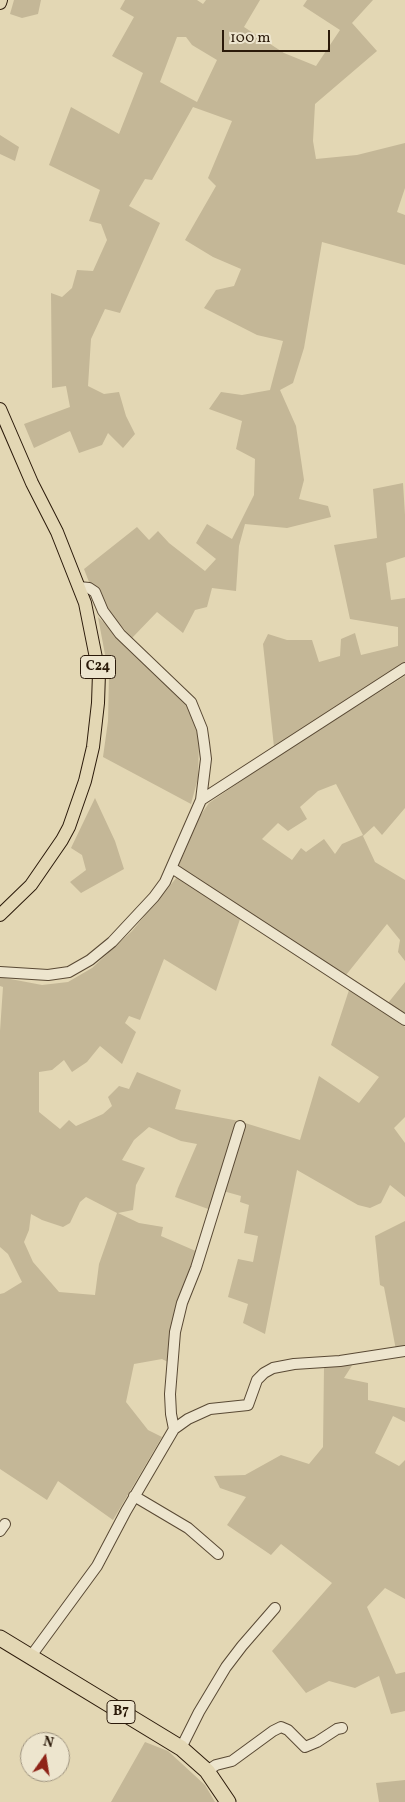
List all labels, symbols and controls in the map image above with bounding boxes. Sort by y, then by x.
scale bar [225,20,332,52]
text: 100 m [230,28,270,49]
road number: C24 [80,656,116,679]
road number: B7 [107,1700,135,1724]
north arrow [20,1732,70,1782]
text: N [41,1732,55,1753]

